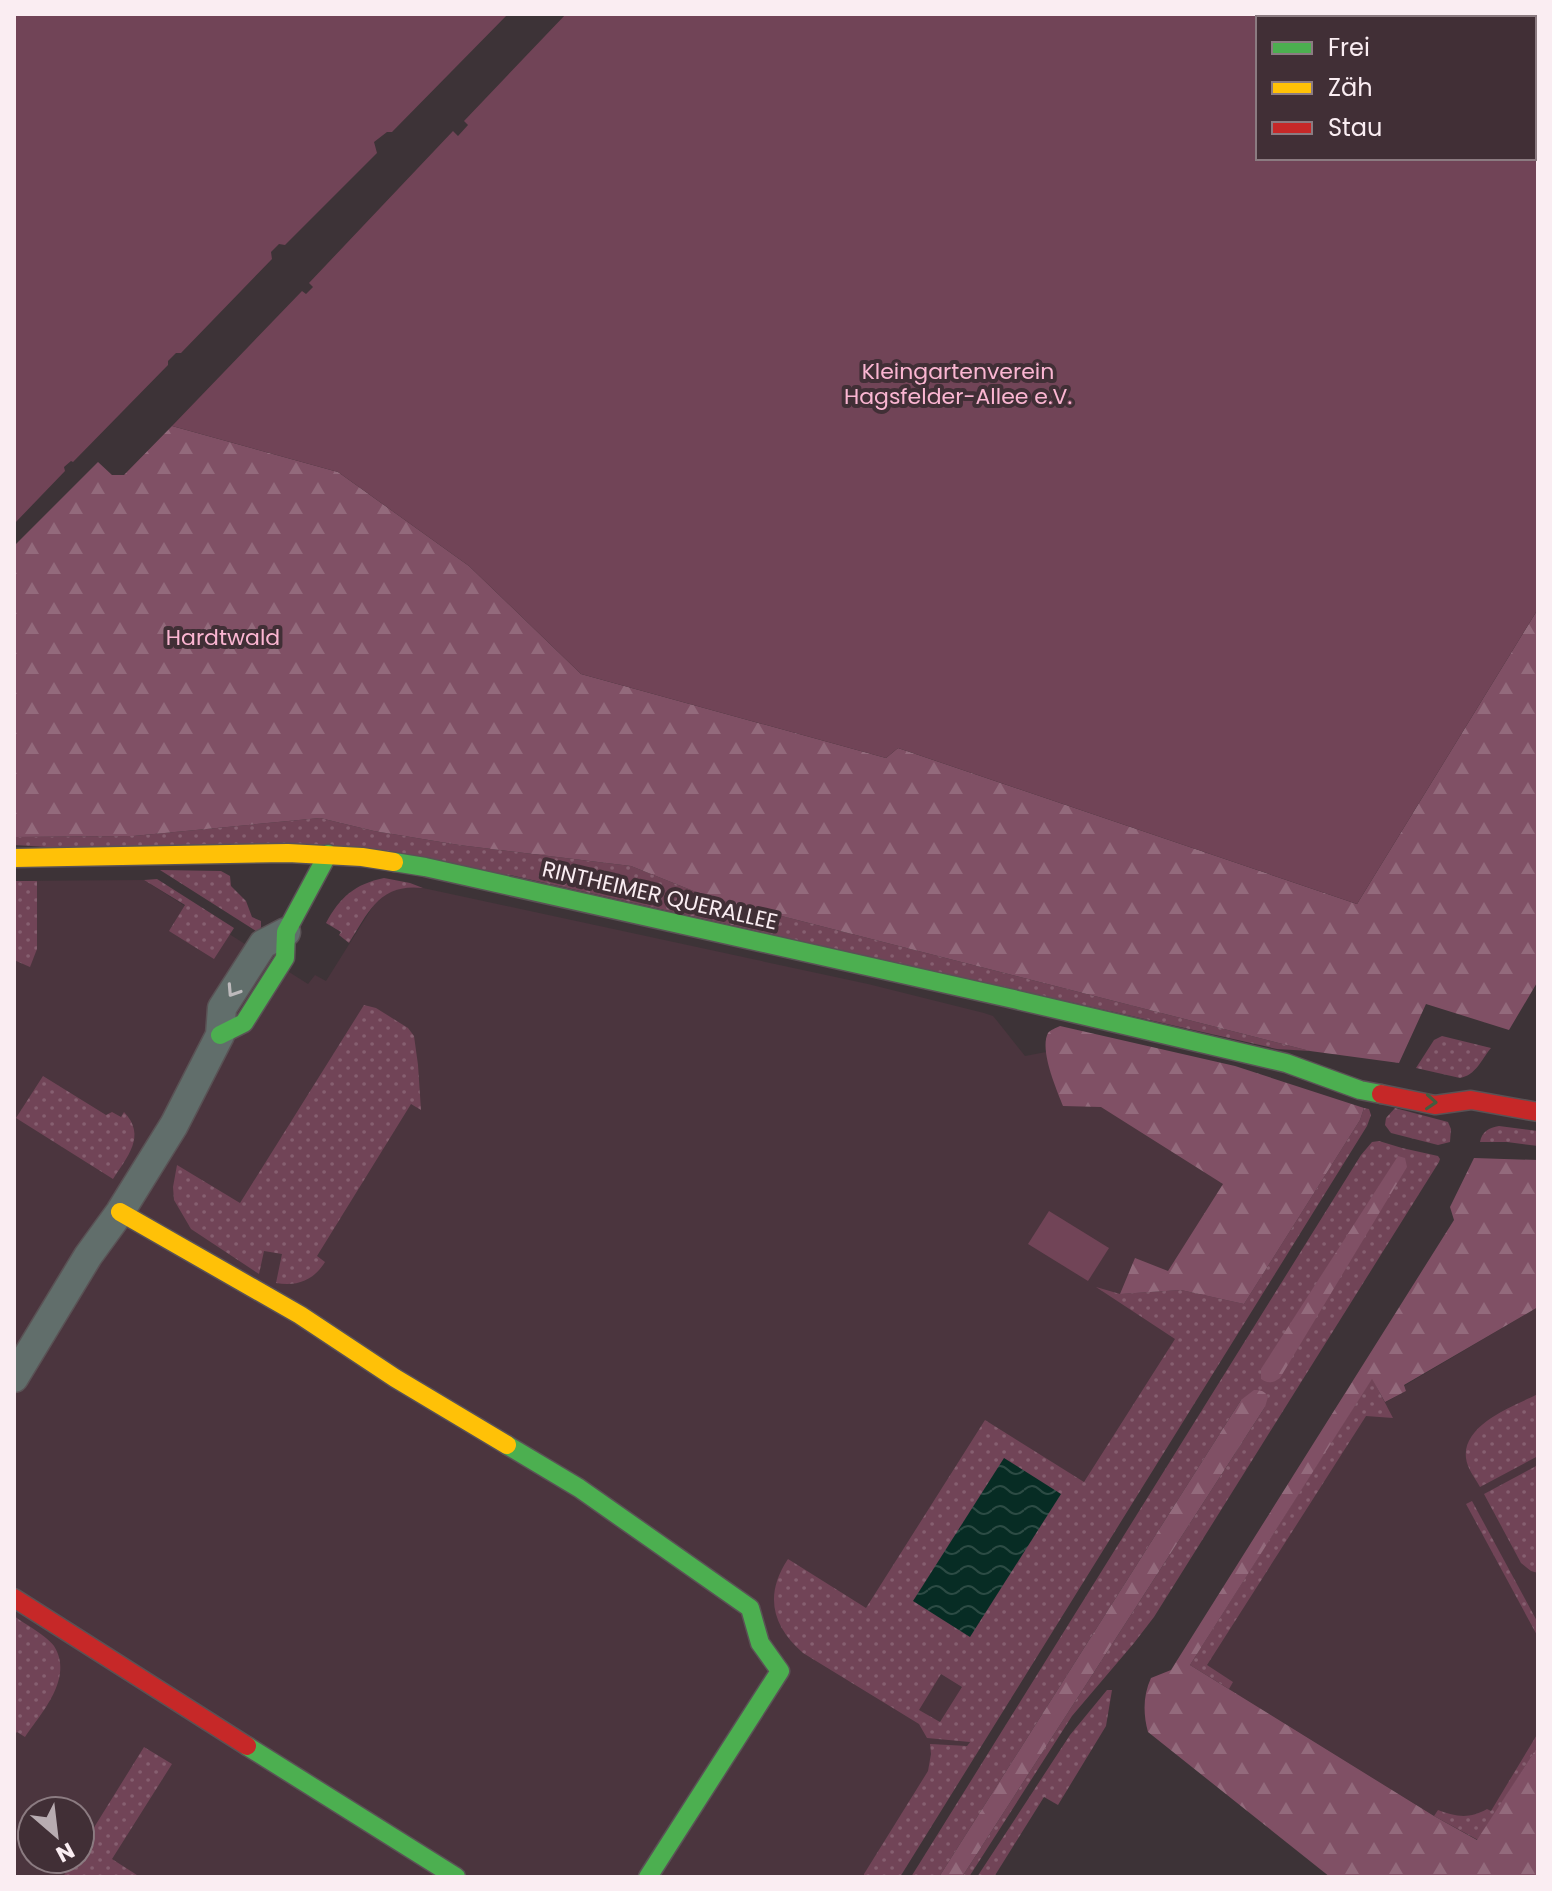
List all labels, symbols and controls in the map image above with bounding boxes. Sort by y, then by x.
legend [1256,16,1536,160]
text: Frei [1328,31,1370,64]
text: Zäh [1328,71,1373,104]
text: Stau [1328,111,1382,144]
park label: Kleingartenverein Hagsfelder-Allee e.V. [844,356,1072,412]
park label: Hardtwald [166,622,280,653]
street label: RINTHEIMER QUERALLEE [539,853,781,938]
one-way arrow [227,982,242,997]
one-way arrow [1425,1094,1438,1111]
north arrow [16,1795,96,1875]
text: N [51,1835,80,1870]

